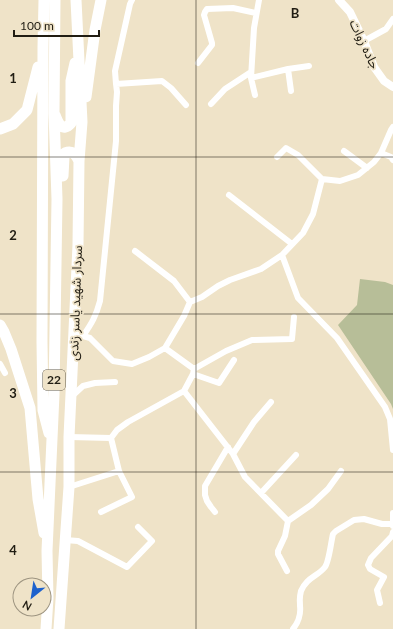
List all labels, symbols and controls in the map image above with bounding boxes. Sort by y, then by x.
text: B [291,5,300,21]
scale bar [14,12,99,38]
street label: جاده زوات [347,17,384,72]
text: 100 m [20,18,54,33]
text: 1 [9,70,17,86]
text: 2 [9,227,17,243]
street label: سردار شهید یاسر زندی [65,245,86,361]
road number: 22 [43,370,65,390]
text: 3 [9,385,17,401]
text: 4 [9,542,17,558]
north arrow [12,577,52,617]
text: N [20,598,34,614]

